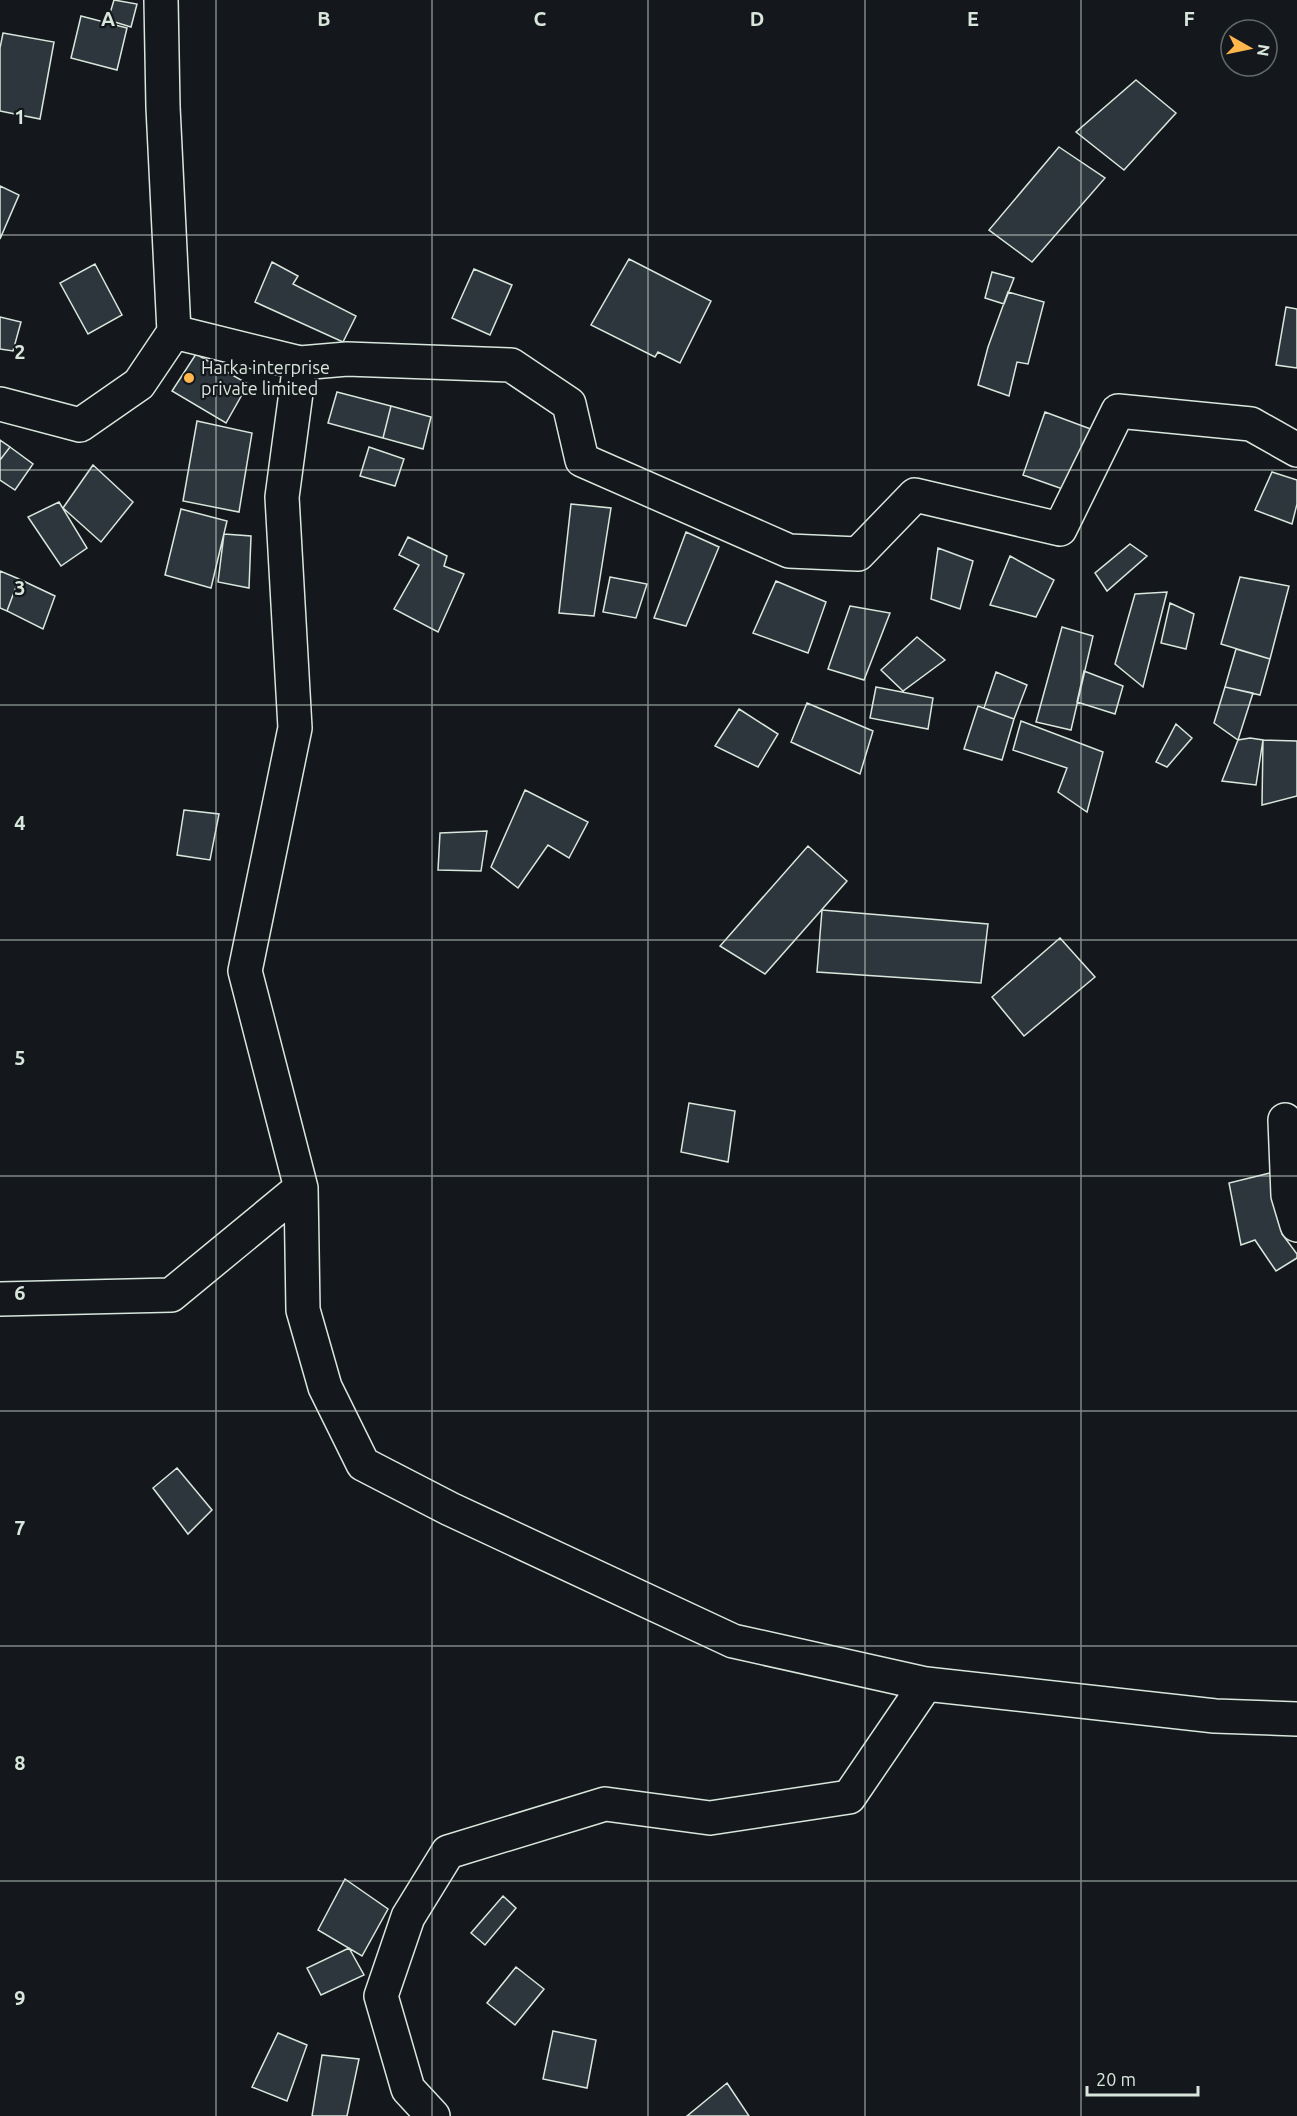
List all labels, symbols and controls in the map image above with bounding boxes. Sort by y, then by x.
text: A [101,7,115,30]
text: B [317,7,331,30]
text: C [534,7,547,30]
text: D [750,7,764,30]
text: E [967,7,979,30]
text: F [1183,7,1195,30]
north arrow [1219,18,1279,78]
text: N [1254,43,1274,58]
text: 1 [14,105,26,128]
text: 2 [14,340,26,363]
place label: Harka interprise private limited [201,357,330,398]
marker: Harka interprise private limited [182,371,196,385]
text: 3 [14,576,26,599]
text: 4 [14,811,26,834]
text: 5 [14,1046,26,1069]
text: 6 [14,1281,26,1304]
text: 7 [14,1516,26,1539]
text: 8 [14,1751,26,1774]
text: 9 [14,1986,26,2009]
scale bar [1087,2059,1198,2097]
text: 20 m [1096,2069,1136,2089]

